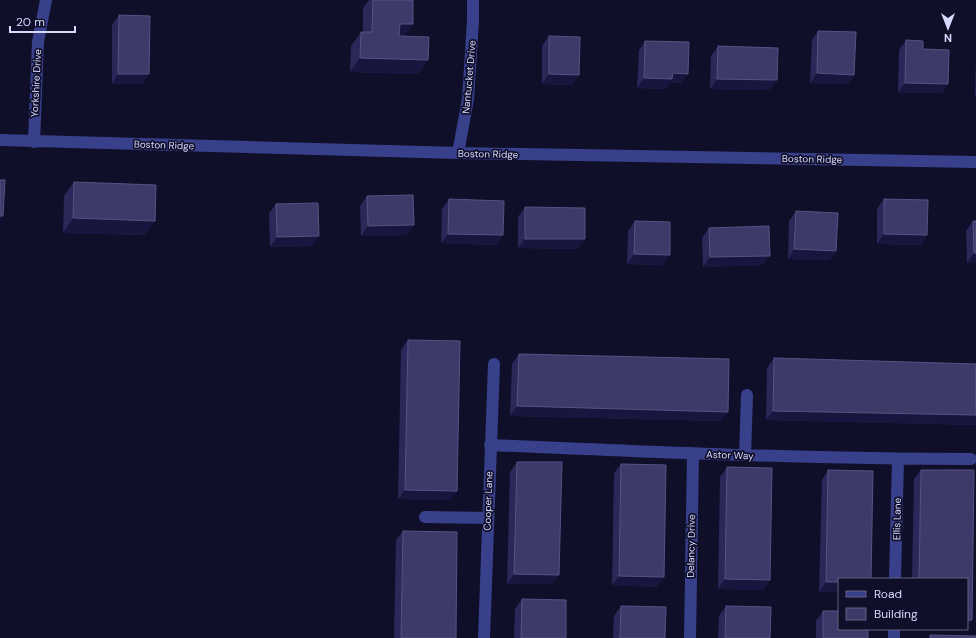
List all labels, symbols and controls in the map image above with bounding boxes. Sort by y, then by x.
scale bar [10,8,75,34]
north arrow [928,8,968,48]
text: 20 m [16,14,45,30]
text: N [944,31,952,45]
street label: Nantucket Drive [459,39,479,114]
street label: Yorkshire Drive [28,48,44,117]
street label: Boston Ridge [134,137,195,153]
street label: Boston Ridge [458,147,519,161]
street label: Boston Ridge [782,152,843,166]
street label: Astor Way [706,448,754,462]
street label: Cooper Lane [480,471,496,531]
street label: Ellis Lane [890,497,904,540]
street label: Delancy Drive [684,514,698,578]
legend [838,578,968,630]
text: Road [874,586,902,602]
text: Building [874,606,918,622]

